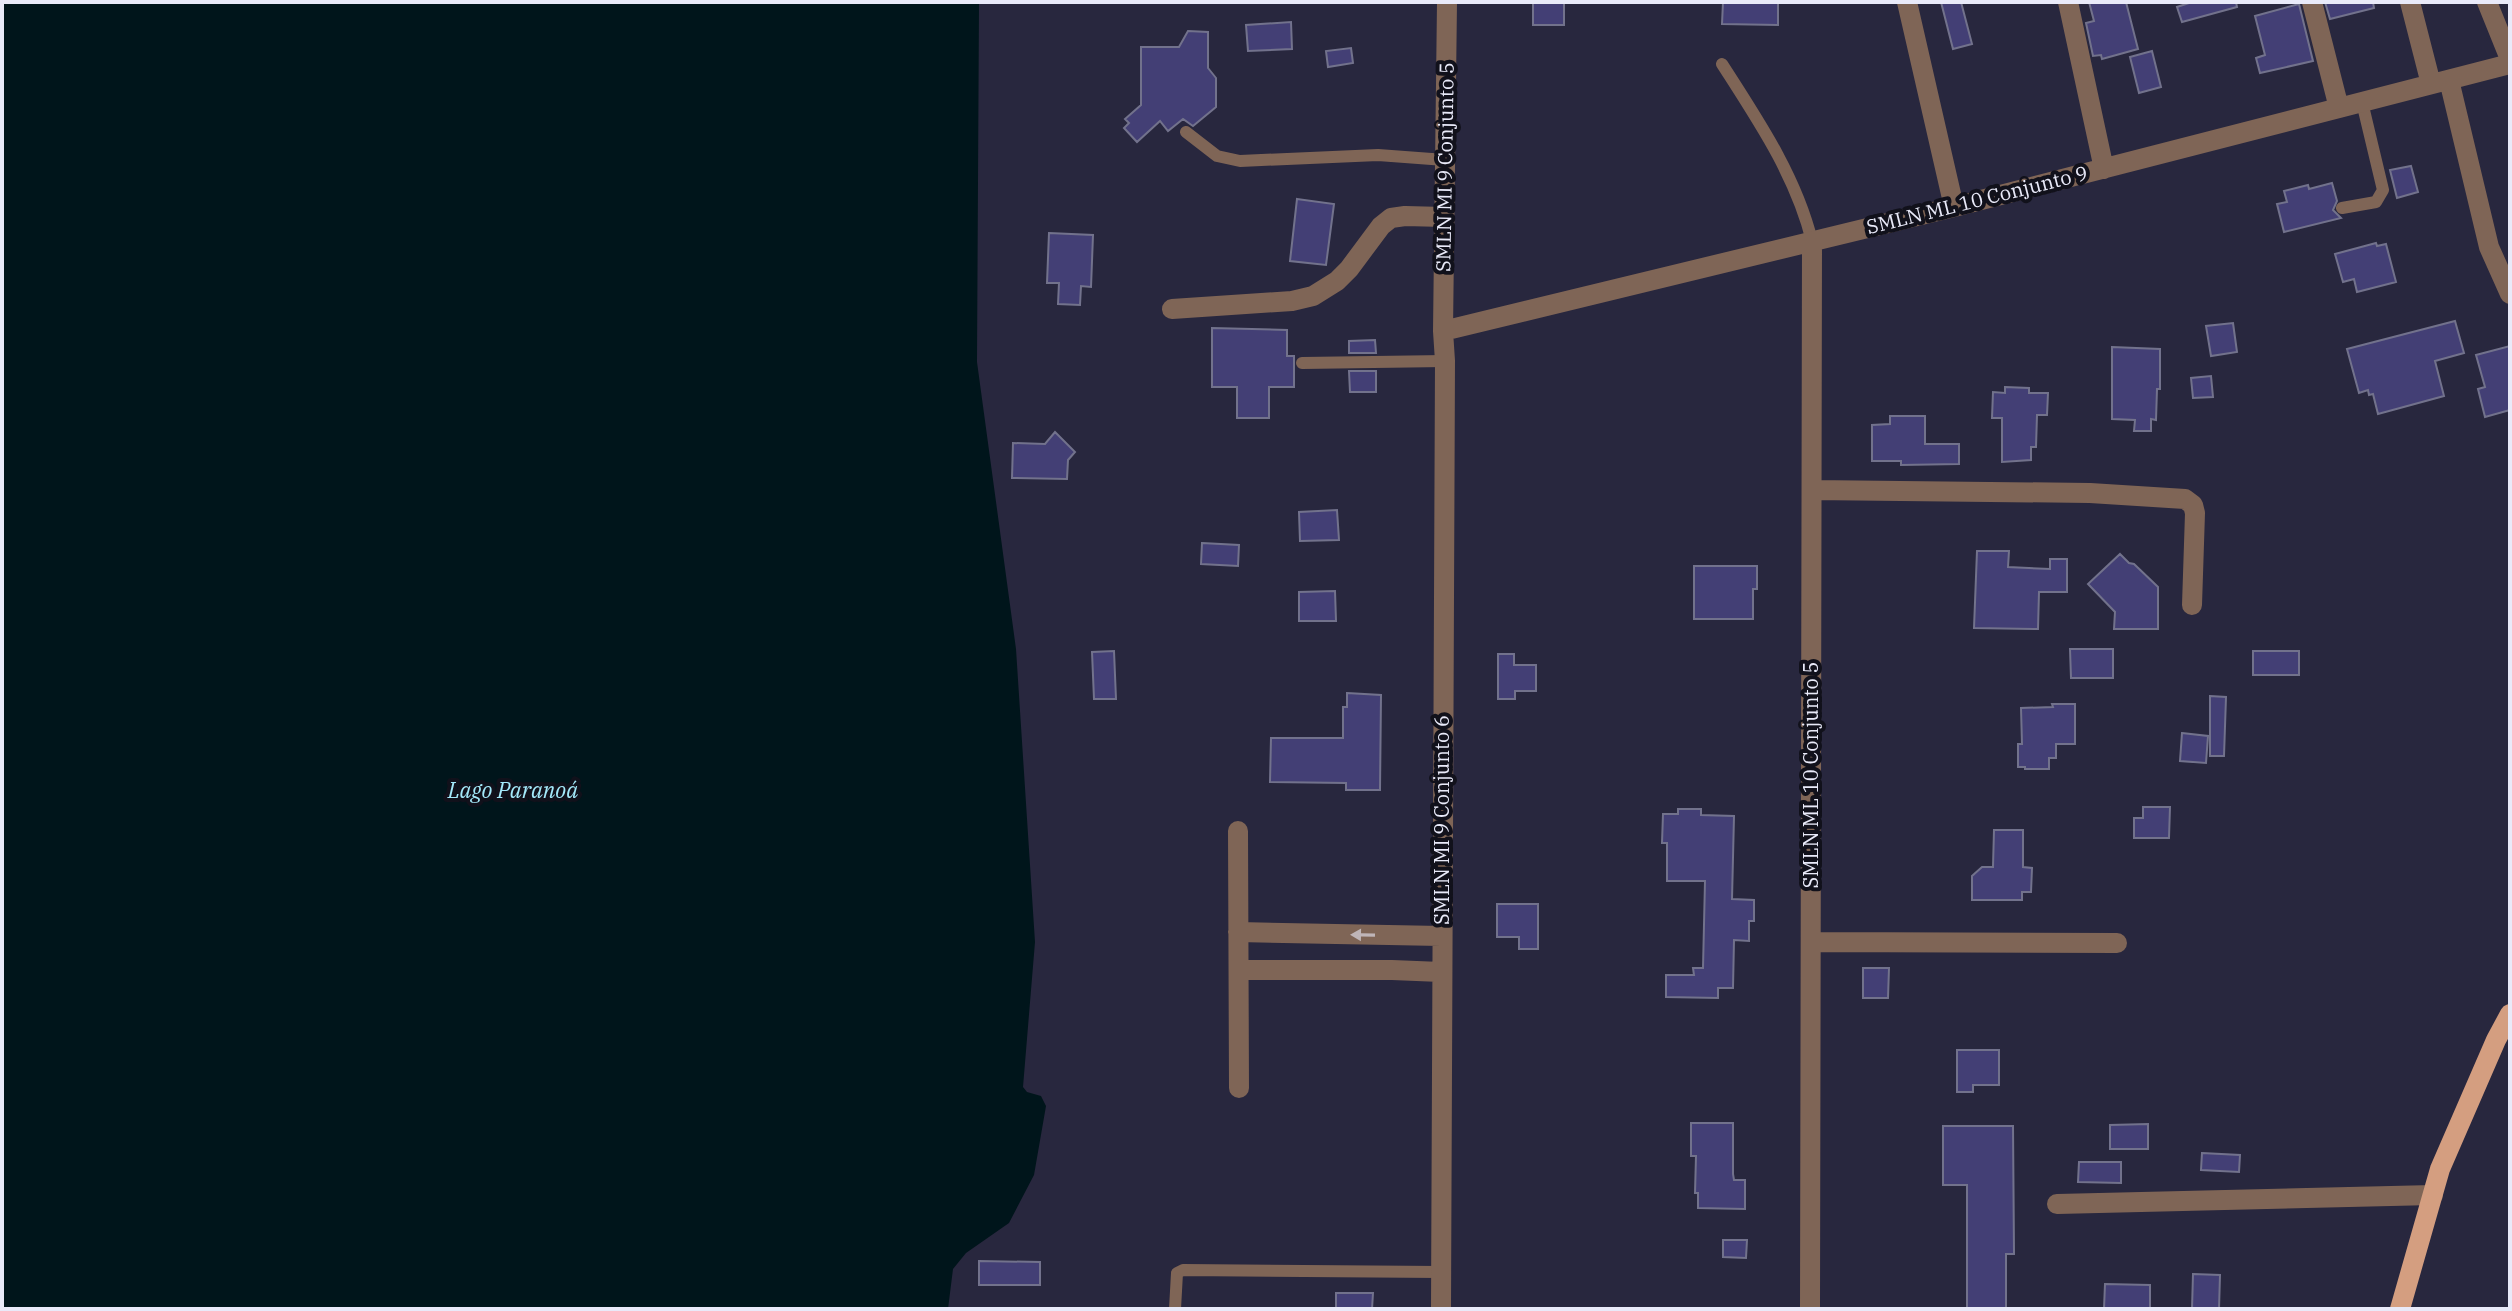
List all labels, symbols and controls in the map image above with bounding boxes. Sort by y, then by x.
street label: SMLN MI 9 Conjunto 5 [1429,62,1460,272]
street label: SMLN ML 10 Conjunto 9 [1864,159,2090,240]
street label: SMLN ML 10 Conjunto 5 [1797,662,1824,888]
street label: SMLN MI 9 Conjunto 6 [1428,715,1455,925]
water label: Lago Paranoá [447,775,578,804]
one-way arrow [1350,929,1375,941]

